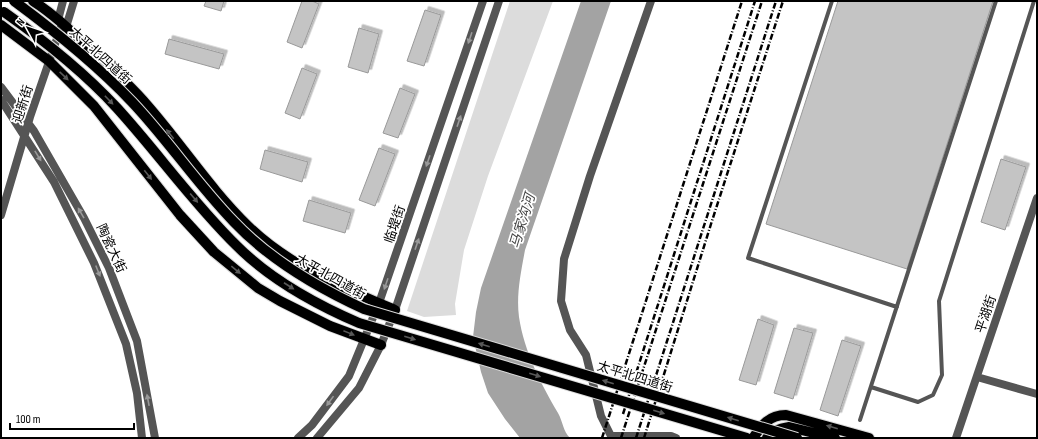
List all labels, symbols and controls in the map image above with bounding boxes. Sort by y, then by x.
north arrow [8,8,48,48]
text: N [14,15,28,28]
street label: 太平北四道街 [66,24,135,88]
one-way arrow [467,32,473,44]
one-way arrow [59,71,70,80]
street label: 迎新街 [9,83,37,125]
one-way arrow [104,95,114,105]
one-way arrow [456,114,462,126]
one-way arrow [166,128,175,139]
one-way arrow [34,151,42,161]
one-way arrow [425,155,431,167]
one-way arrow [144,169,152,180]
water label: 马家沟河 [506,189,540,250]
one-way arrow [189,193,198,203]
street label: 临堤街 [381,203,409,245]
one-way arrow [77,207,84,218]
street label: 陶瓷大街 [93,221,129,275]
one-way arrow [414,238,420,250]
street label: 太平北四道街 [293,251,369,303]
one-way arrow [95,265,101,277]
one-way arrow [231,266,241,274]
one-way arrow [383,278,389,290]
one-way arrow [283,282,294,290]
street label: 平湖街 [972,293,1000,335]
one-way arrow [343,331,355,337]
one-way arrow [404,335,416,341]
one-way arrow [477,342,489,348]
street label: 太平北四道街 [595,358,674,396]
one-way arrow [529,372,541,378]
one-way arrow [602,379,614,385]
one-way arrow [145,394,151,406]
one-way arrow [326,395,335,406]
scale bar [10,405,134,431]
one-way arrow [654,409,666,415]
text: 100 m [16,412,41,427]
one-way arrow [727,416,739,422]
one-way arrow [825,424,837,430]

